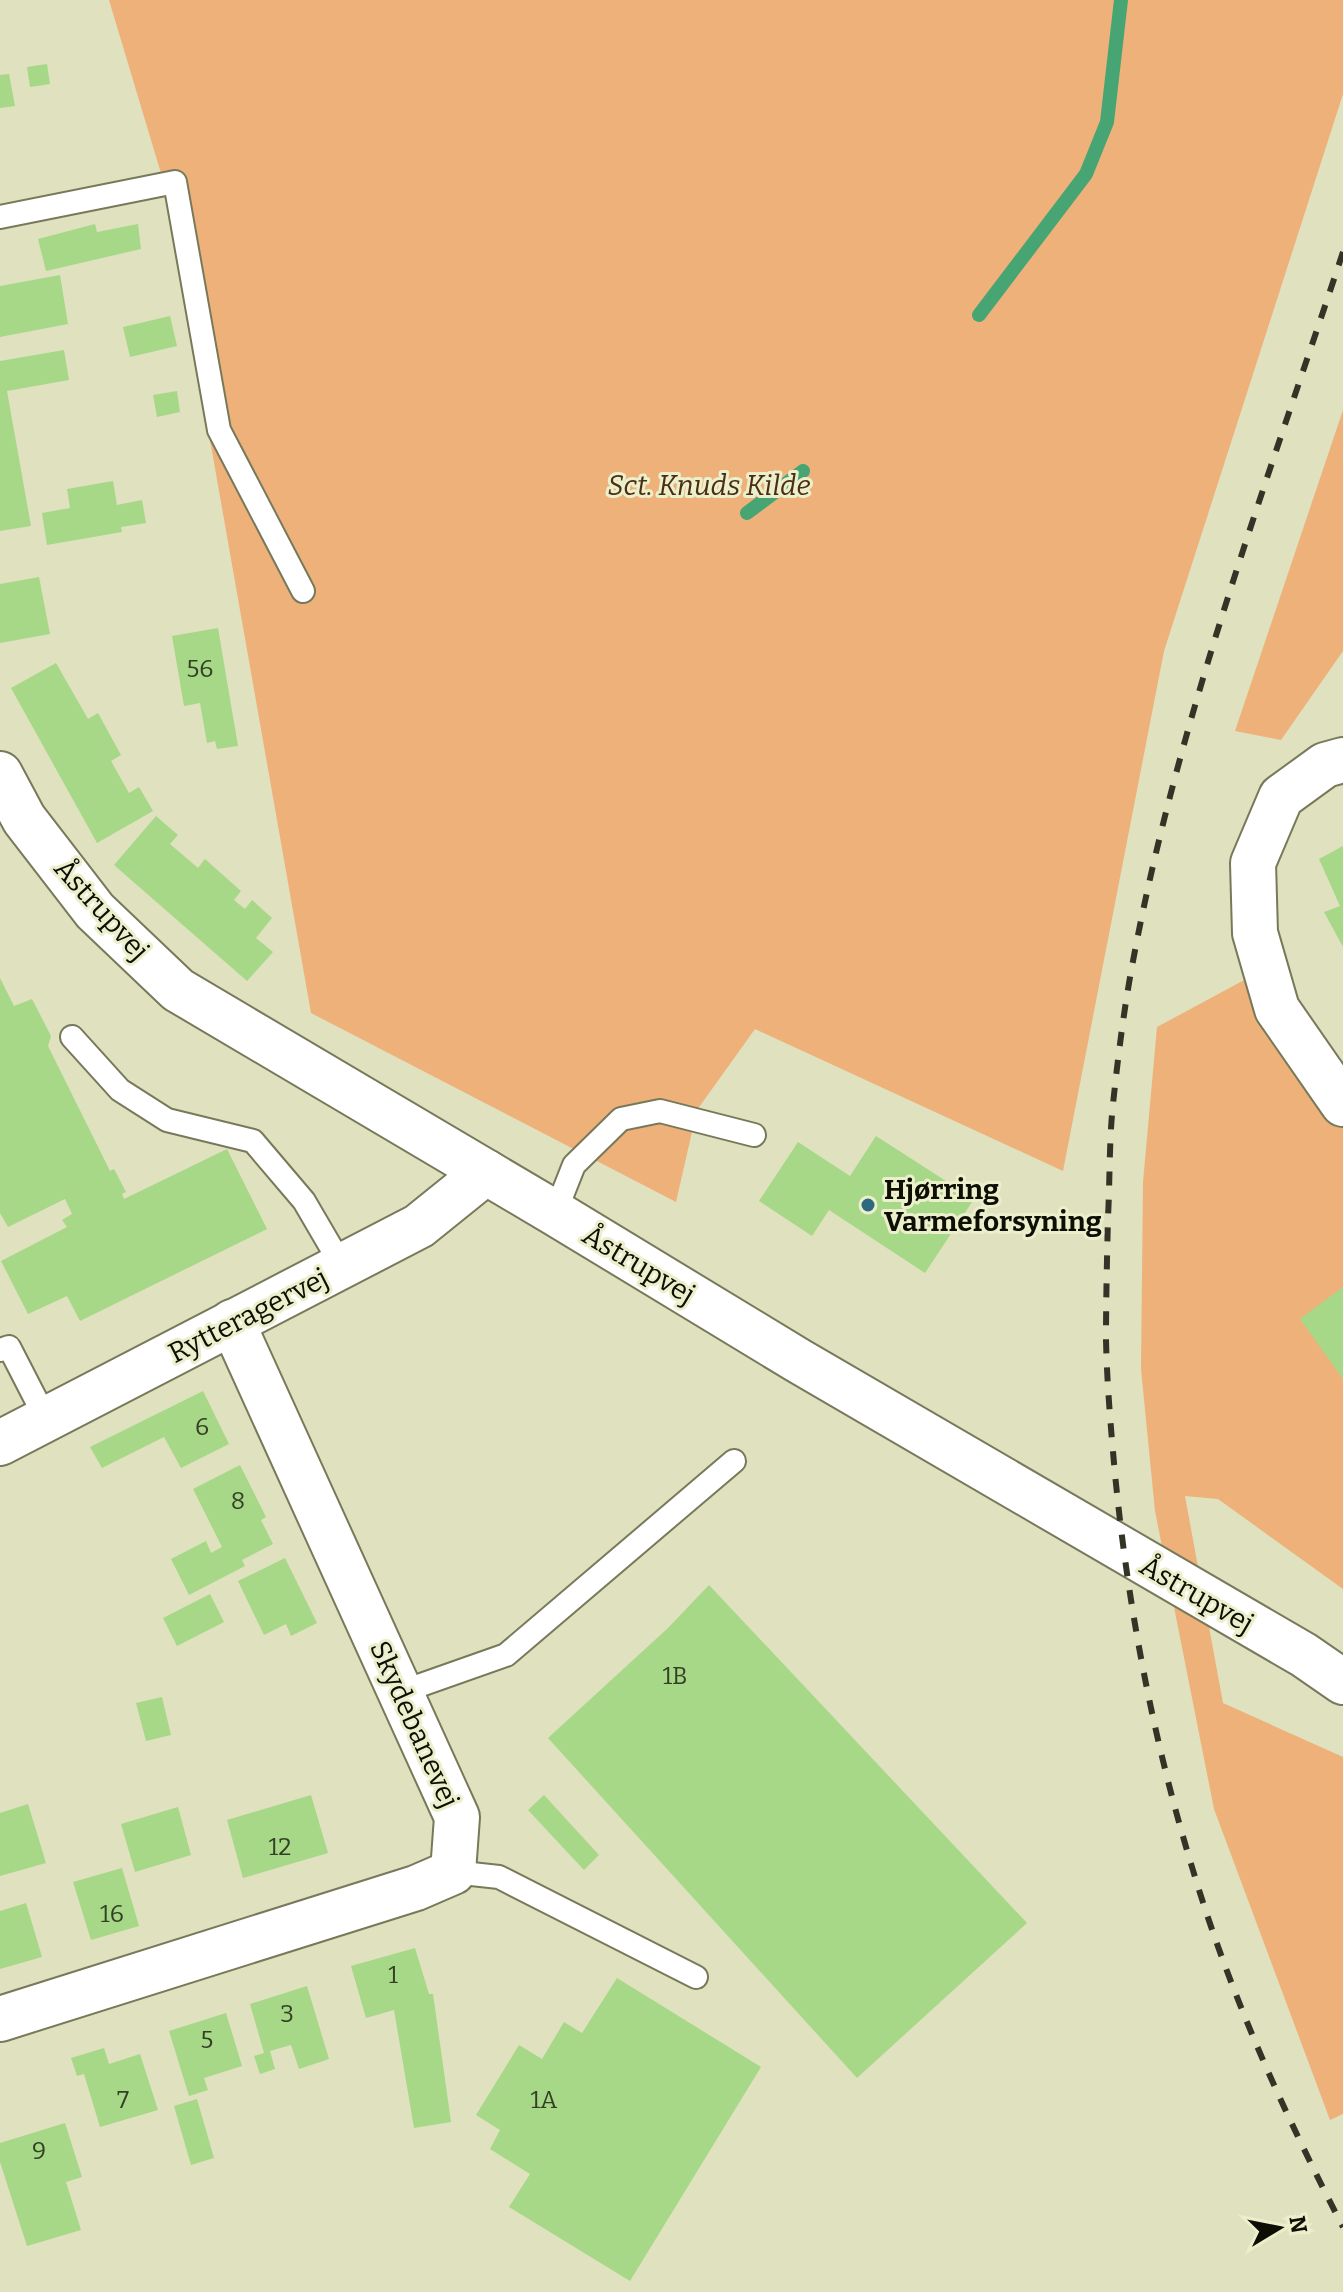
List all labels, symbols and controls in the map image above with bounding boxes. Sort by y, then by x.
park label: Sct. Knuds Kilde [608,469,810,502]
house number: 56 [187,655,213,683]
street label: Åstrupvej [47,852,156,967]
place label: Hjørring Varmeforsyning [884,1173,1102,1238]
marker: Hjørring Varmeforsyning [859,1196,877,1214]
street label: Åstrupvej [577,1218,701,1311]
street label: Rytteragervej [163,1261,334,1370]
house number: 6 [195,1413,209,1441]
house number: 8 [231,1487,245,1515]
street label: Åstrupvej [1134,1549,1259,1640]
street label: Skydebanevej [363,1636,466,1813]
house number: 1B [662,1662,688,1690]
house number: 12 [269,1833,291,1861]
house number: 16 [100,1900,124,1928]
house number: 1 [388,1961,398,1989]
house number: 3 [280,2000,294,2028]
house number: 5 [201,2026,213,2054]
house number: 7 [117,2086,129,2114]
house number: 1A [531,2086,557,2114]
house number: 9 [32,2137,46,2165]
north arrow [1239,2188,1319,2268]
text: N [1283,2214,1313,2235]

